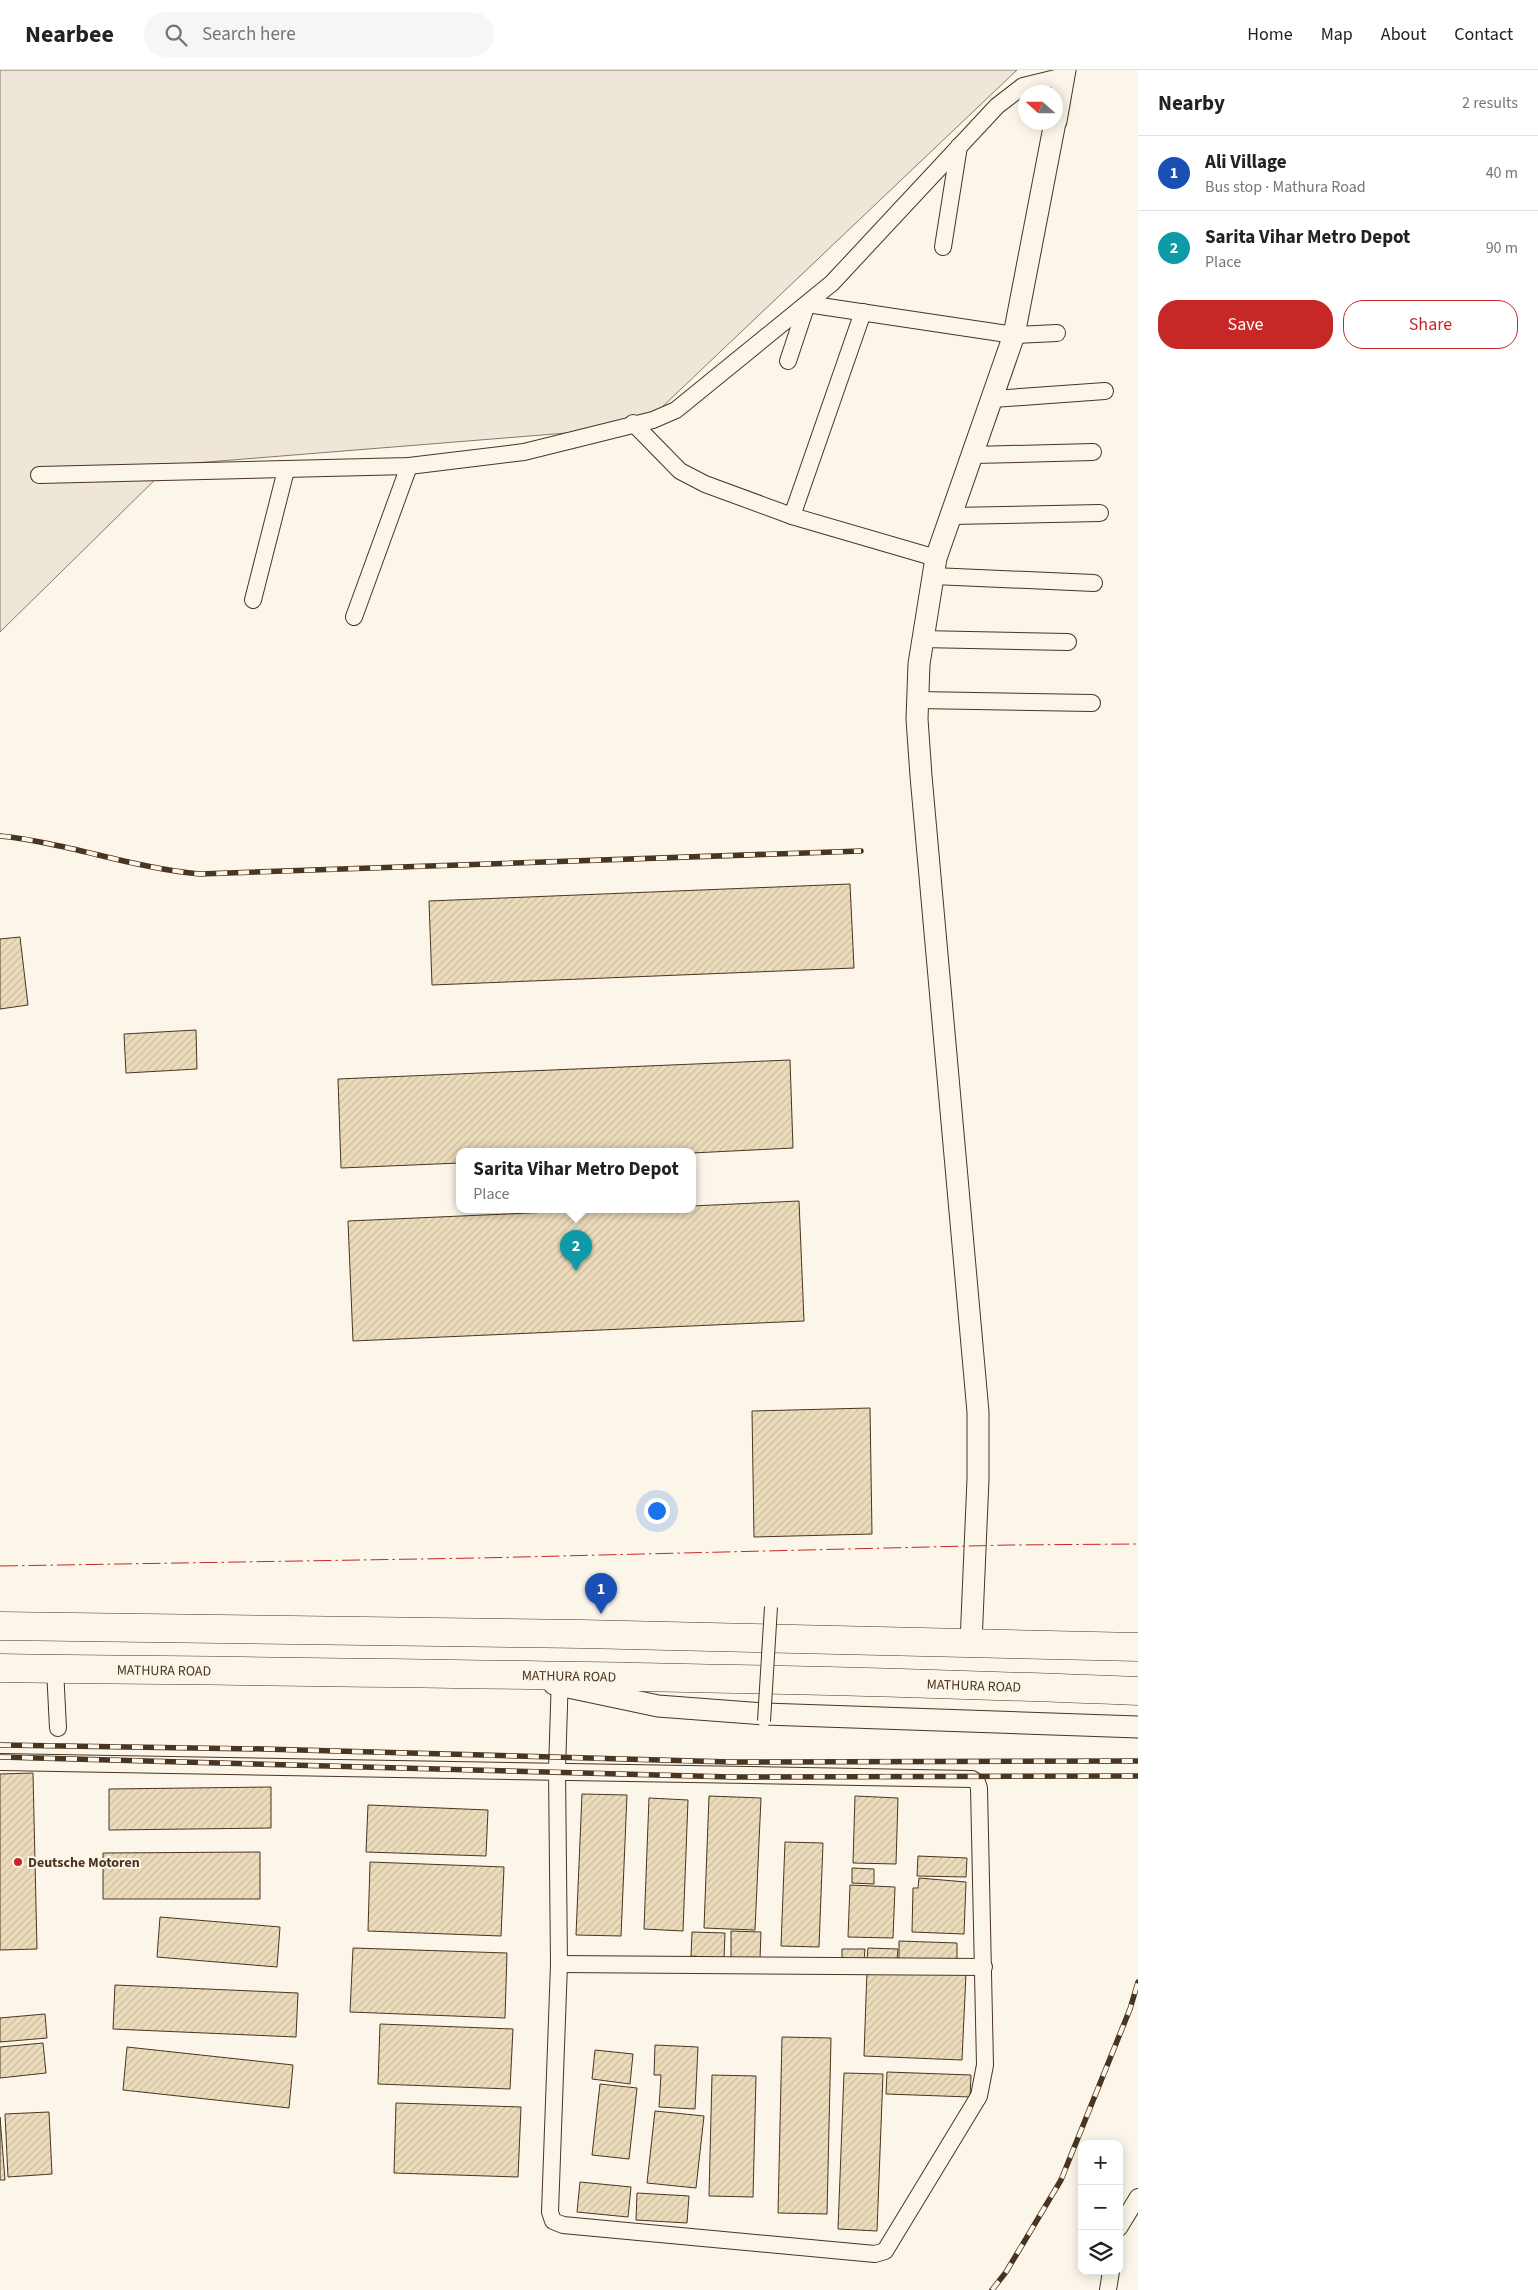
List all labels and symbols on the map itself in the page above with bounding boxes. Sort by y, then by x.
north arrow [1018,85,1063,130]
pin: 2 [560,1230,592,1271]
your location [644,1498,670,1524]
pin: 1 [585,1573,617,1614]
street label: MATHURA ROAD [117,1660,211,1682]
street label: MATHURA ROAD [522,1666,616,1688]
street label: MATHURA ROAD [926,1675,1021,1698]
place label: Deutsche Motoren [28,1853,140,1873]
marker: Deutsche Motoren [12,1856,24,1868]

